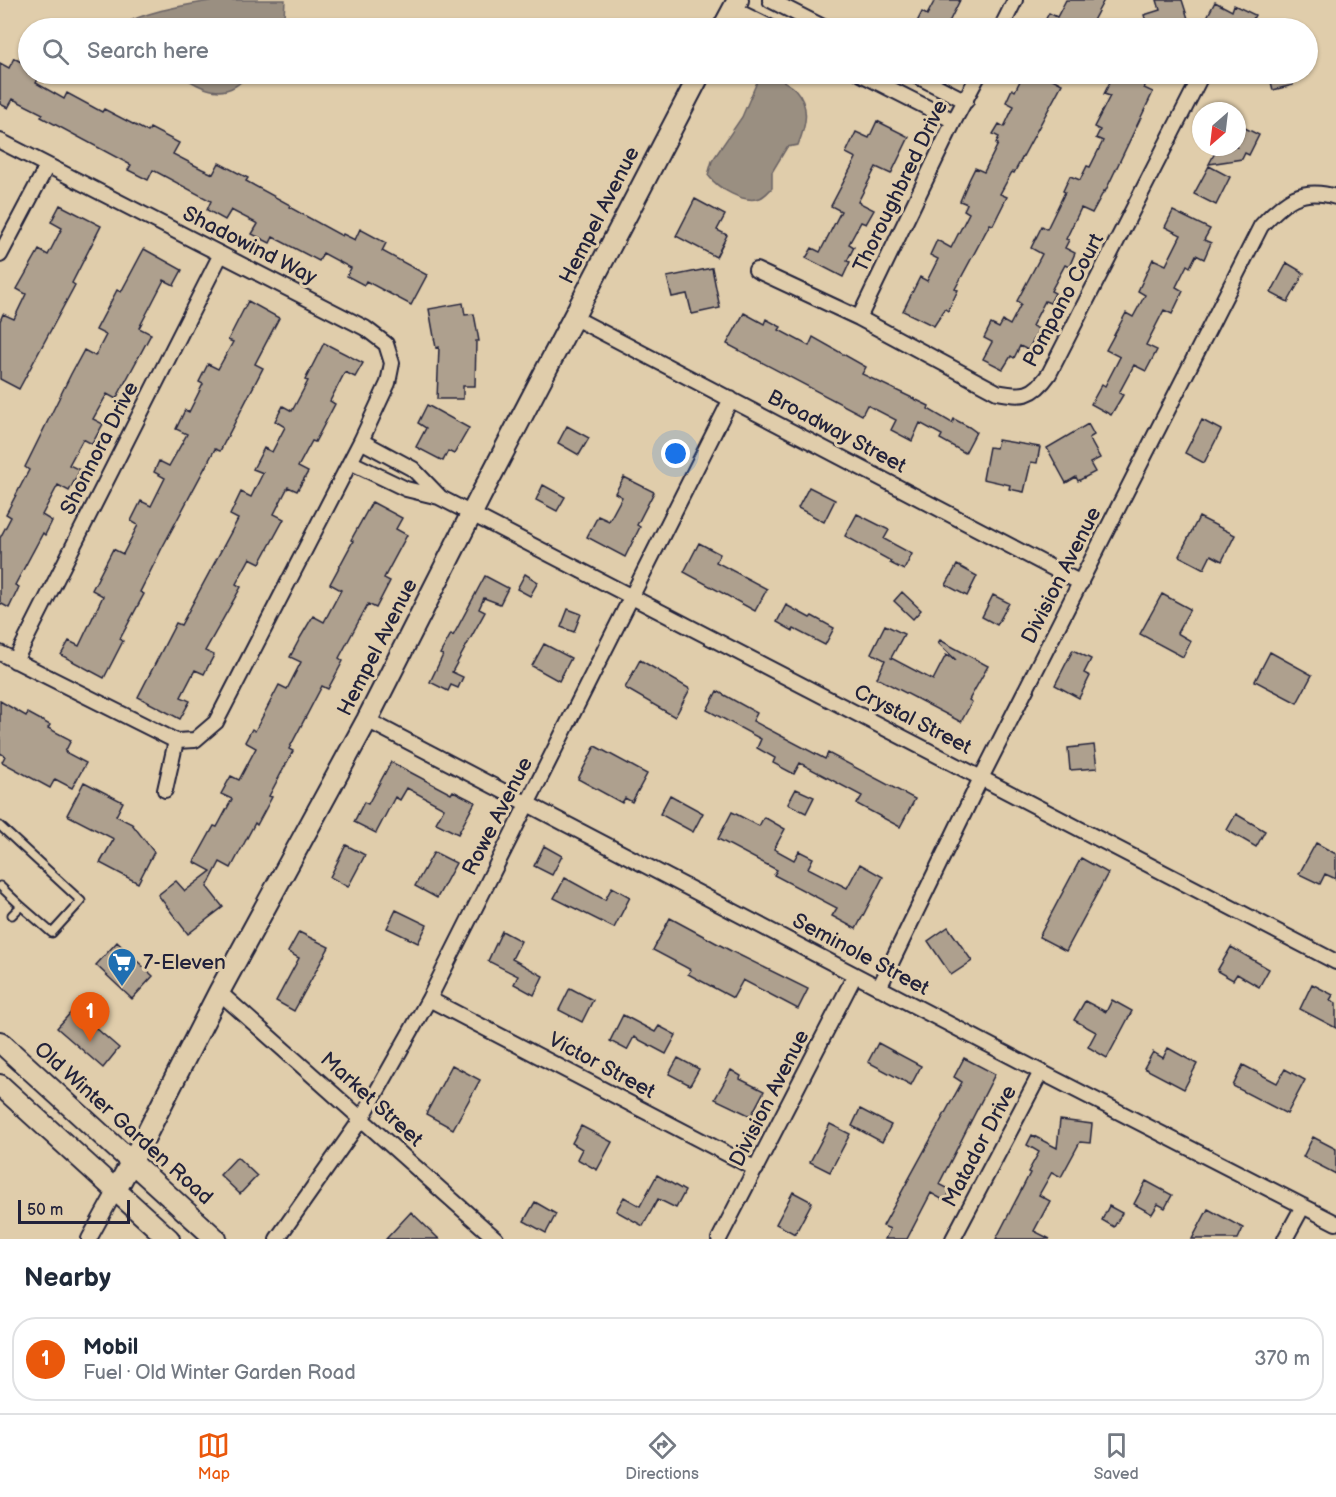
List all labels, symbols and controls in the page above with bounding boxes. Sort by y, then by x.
search box [18,18,1318,84]
icon: search [39,35,72,68]
text: Search here [87,38,209,65]
street label: Thoroughbred Drive [848,96,953,276]
north arrow [1192,102,1246,156]
street label: Hempel Avenue [554,142,645,288]
street label: Shadowind Way [179,201,321,290]
street label: Pompano Court [1018,229,1109,371]
street label: Shonnora Drive [55,378,144,519]
street label: Broadway Street [763,384,911,479]
your location [661,439,690,468]
street label: Division Avenue [1016,503,1107,648]
street label: Hempel Avenue [332,574,423,720]
street label: Crystal Street [850,679,976,760]
street label: Rowe Avenue [457,753,538,879]
street label: Seminole Street [788,908,934,1001]
supermarket icon: 7-Eleven [106,946,138,988]
place label: 7-Eleven [143,950,226,975]
pin: 1 [70,992,110,1042]
street label: Division Avenue [724,1026,815,1171]
street label: Victor Street [544,1027,660,1104]
street label: Old Winter Garden Road [29,1037,218,1210]
street label: Market Street [315,1047,428,1152]
street label: Matador Drive [937,1081,1022,1211]
scale bar [18,1197,130,1224]
text: 50 m [27,1201,63,1220]
text: Nearby [24,1263,111,1294]
text: Mobil [83,1334,138,1361]
text: 1 [41,1347,50,1371]
text: 370 m [1254,1347,1310,1371]
text: Fuel · Old Winter Garden Road [83,1361,356,1385]
tab: Map [197,1429,230,1484]
tab: Directions [625,1429,699,1484]
tab: Saved [1094,1429,1139,1484]

